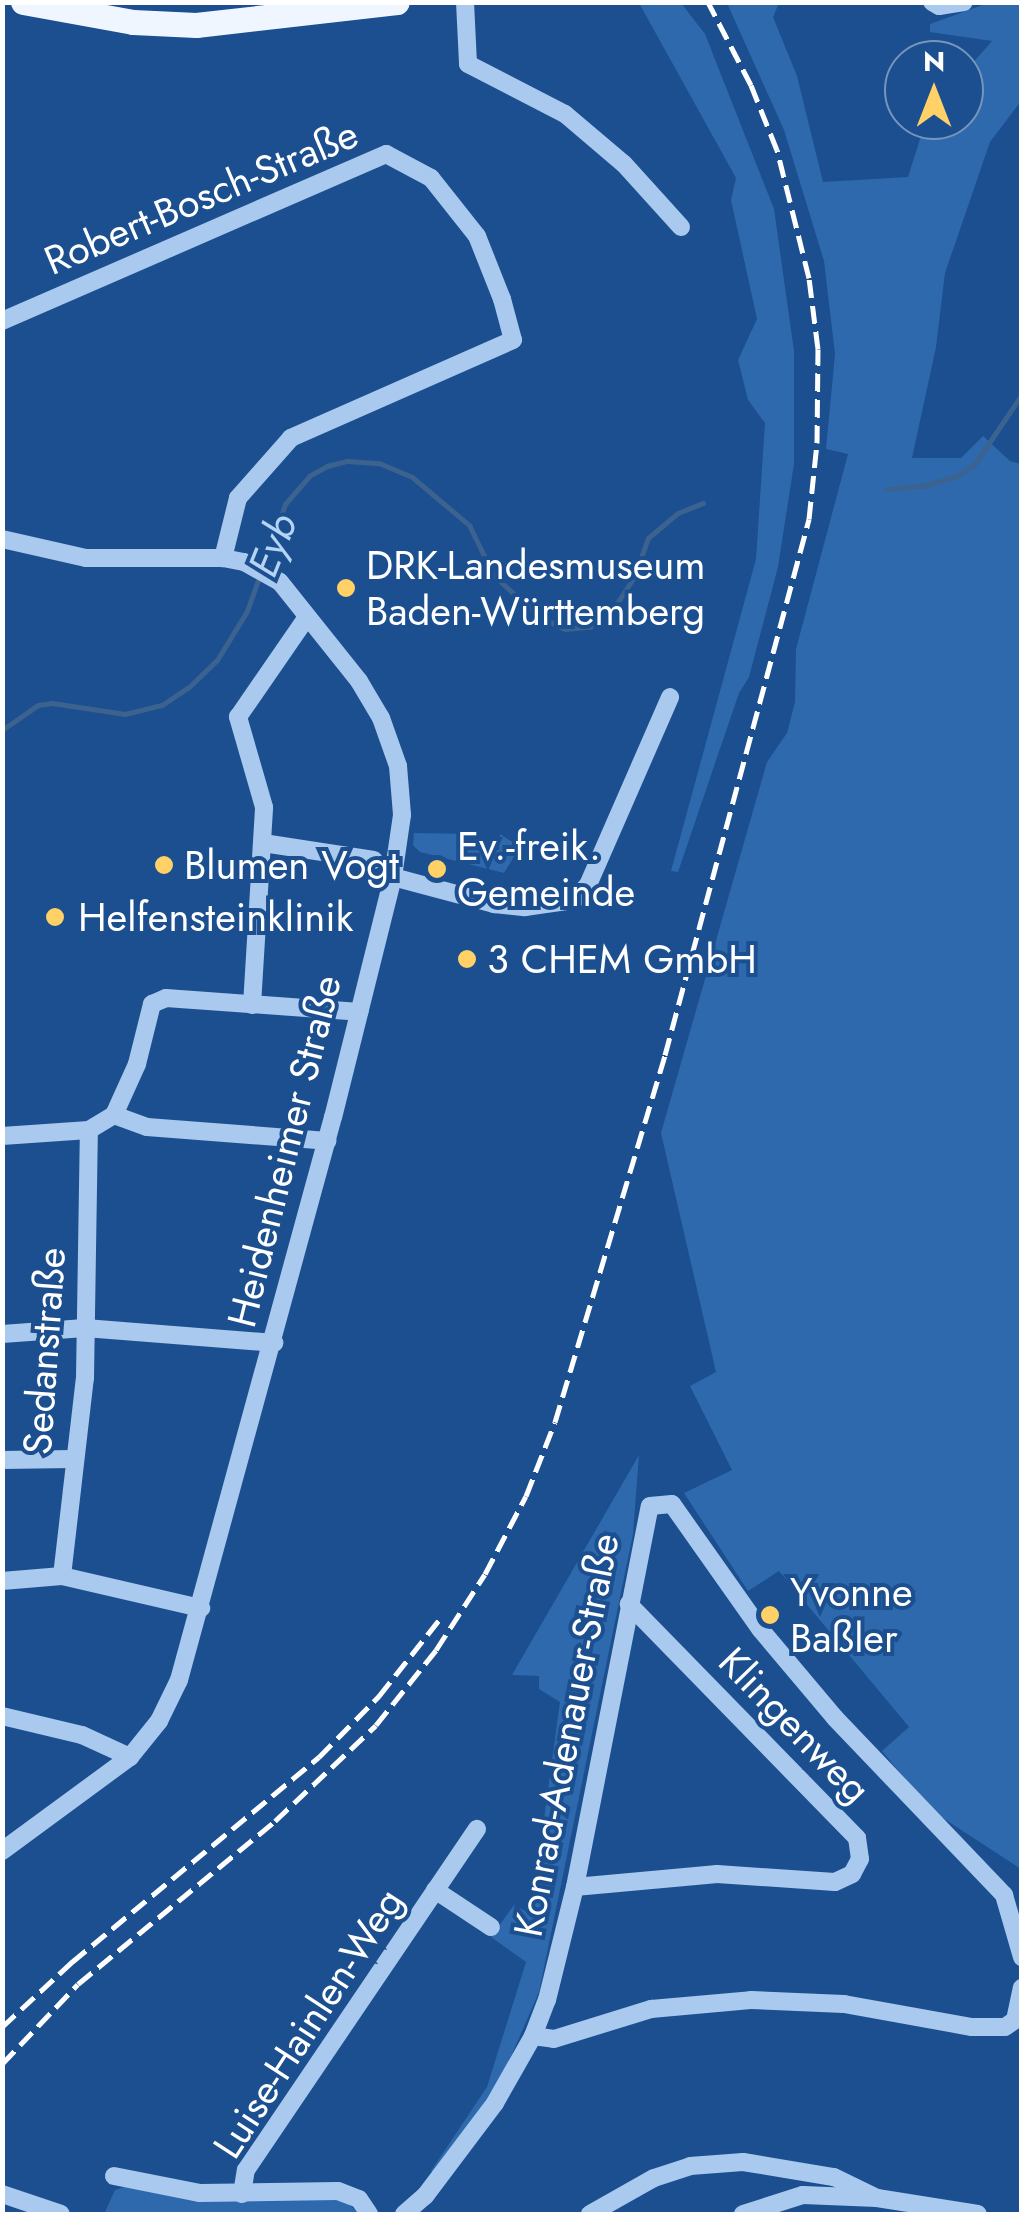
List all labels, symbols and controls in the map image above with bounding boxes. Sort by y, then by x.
north arrow [884,40,984,140]
text: N [923,41,945,82]
street label: Robert-Bosch-Straße [37,109,365,285]
water label: Eyb [238,506,308,584]
place label: DRK-Landesmuseum Baden-Württemberg [366,541,705,635]
marker: DRK-Landesmuseum Baden-Württemberg [335,577,357,599]
place label: Ev.-freik. Gemeinde [457,822,635,916]
place label: Blumen Vogt [184,841,399,889]
marker: Blumen Vogt [153,854,175,876]
marker: Ev.-freik. Gemeinde [426,858,448,880]
place label: Helfensteinklinik [78,893,353,941]
marker: Helfensteinklinik [42,904,68,930]
place label: 3 CHEM GmbH [487,935,757,983]
marker: 3 CHEM GmbH [456,948,478,970]
street label: Heidenheimer Straße [217,970,351,1332]
street label: Sedanstraße [13,1246,75,1456]
street label: Konrad-Adenauer-Straße [503,1529,629,1941]
place label: Yvonne Baßler [790,1568,913,1662]
marker: Yvonne Baßler [759,1604,781,1626]
street label: Klingenweg [709,1637,881,1813]
street label: Luise-Hainlen-Weg [203,1879,413,2167]

